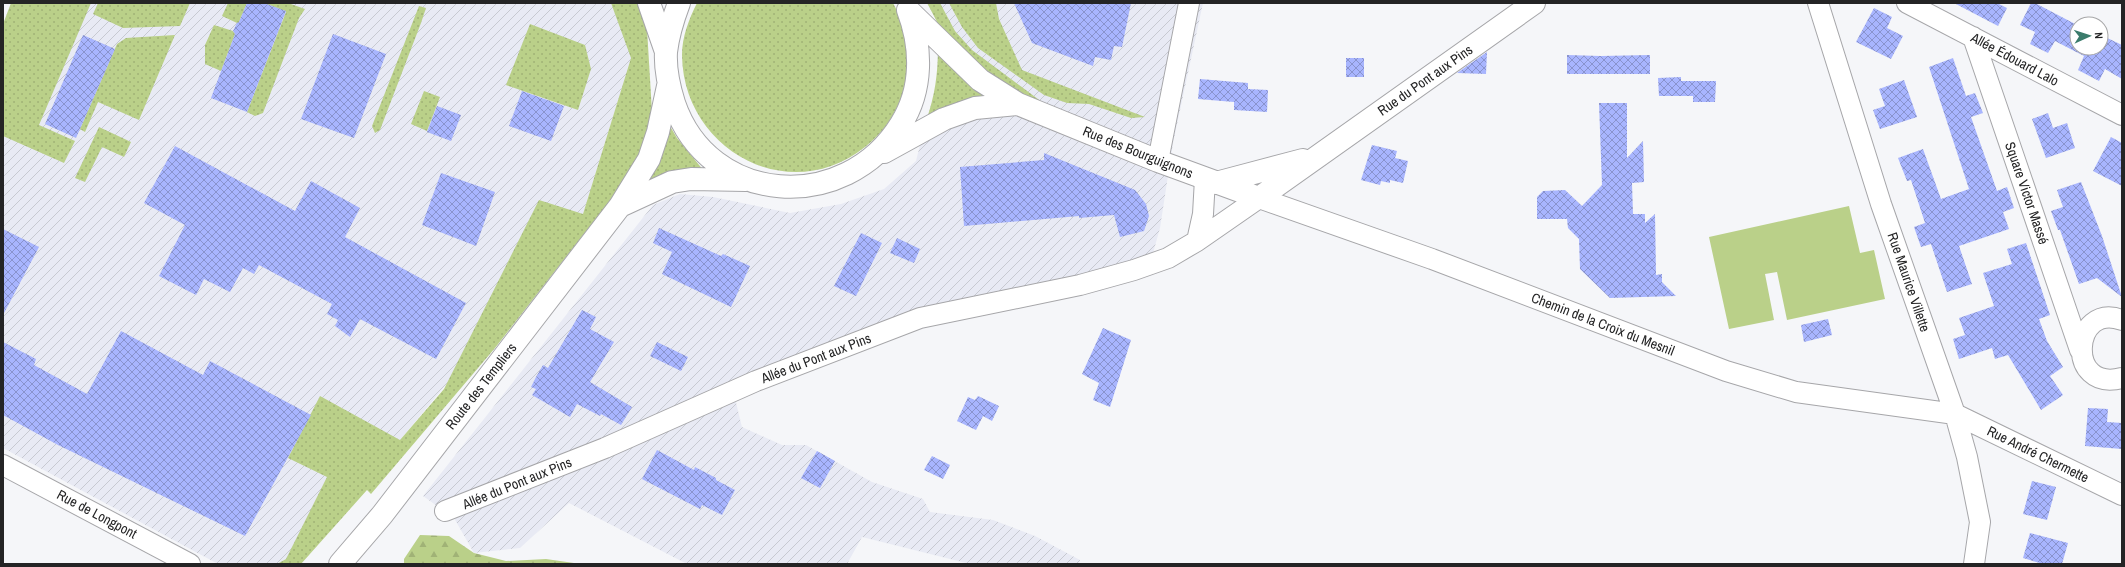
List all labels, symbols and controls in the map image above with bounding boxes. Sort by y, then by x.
north arrow [2069,16,2109,56]
street label: Allée Édouard Lalo [1967,28,2062,90]
text: N [2092,32,2106,39]
street label: Rue du Pont aux Pins [1374,40,1476,119]
street label: Rue des Bourguignons [1080,122,1196,182]
street label: Square Victor Massé [2001,139,2053,247]
street label: Rue Maurice Villette [1884,230,1934,334]
street label: Chemin de la Croix du Mesnil [1529,288,1677,360]
street label: Allée du Pont aux Pins [758,329,874,388]
street label: Route des Templiers [442,339,521,433]
street label: Rue André Chermette [1984,422,2092,486]
street label: Allée du Pont aux Pins [459,453,574,513]
street label: Rue de Longpont [54,485,140,543]

